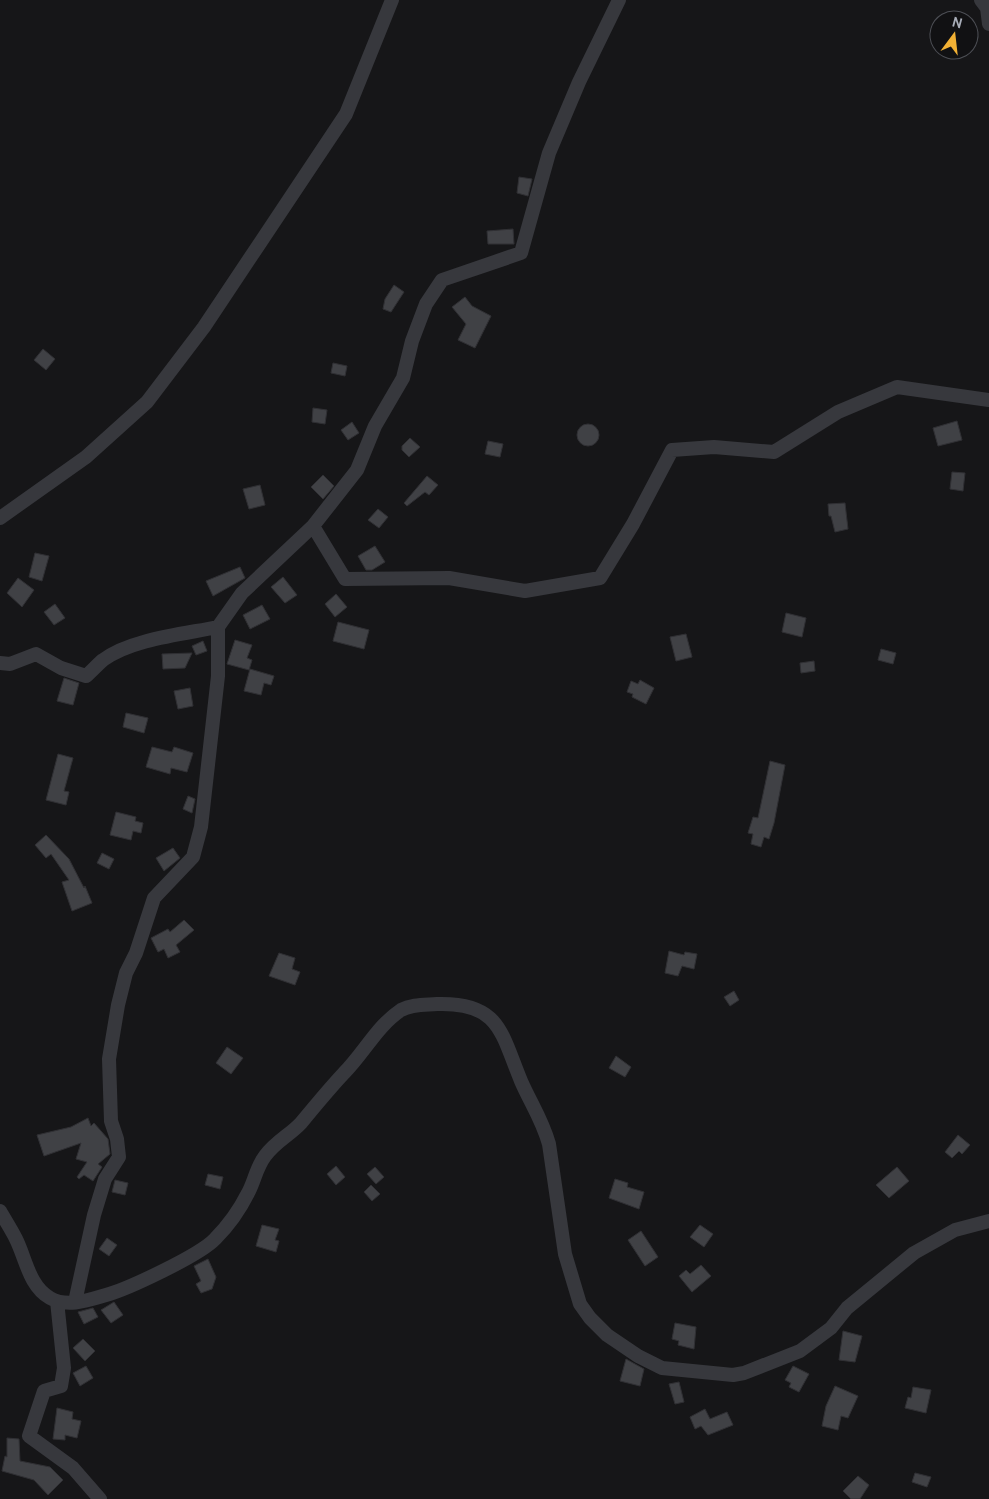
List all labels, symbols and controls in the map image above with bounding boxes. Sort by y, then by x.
north arrow [929,10,979,60]
text: N [950,12,964,32]

